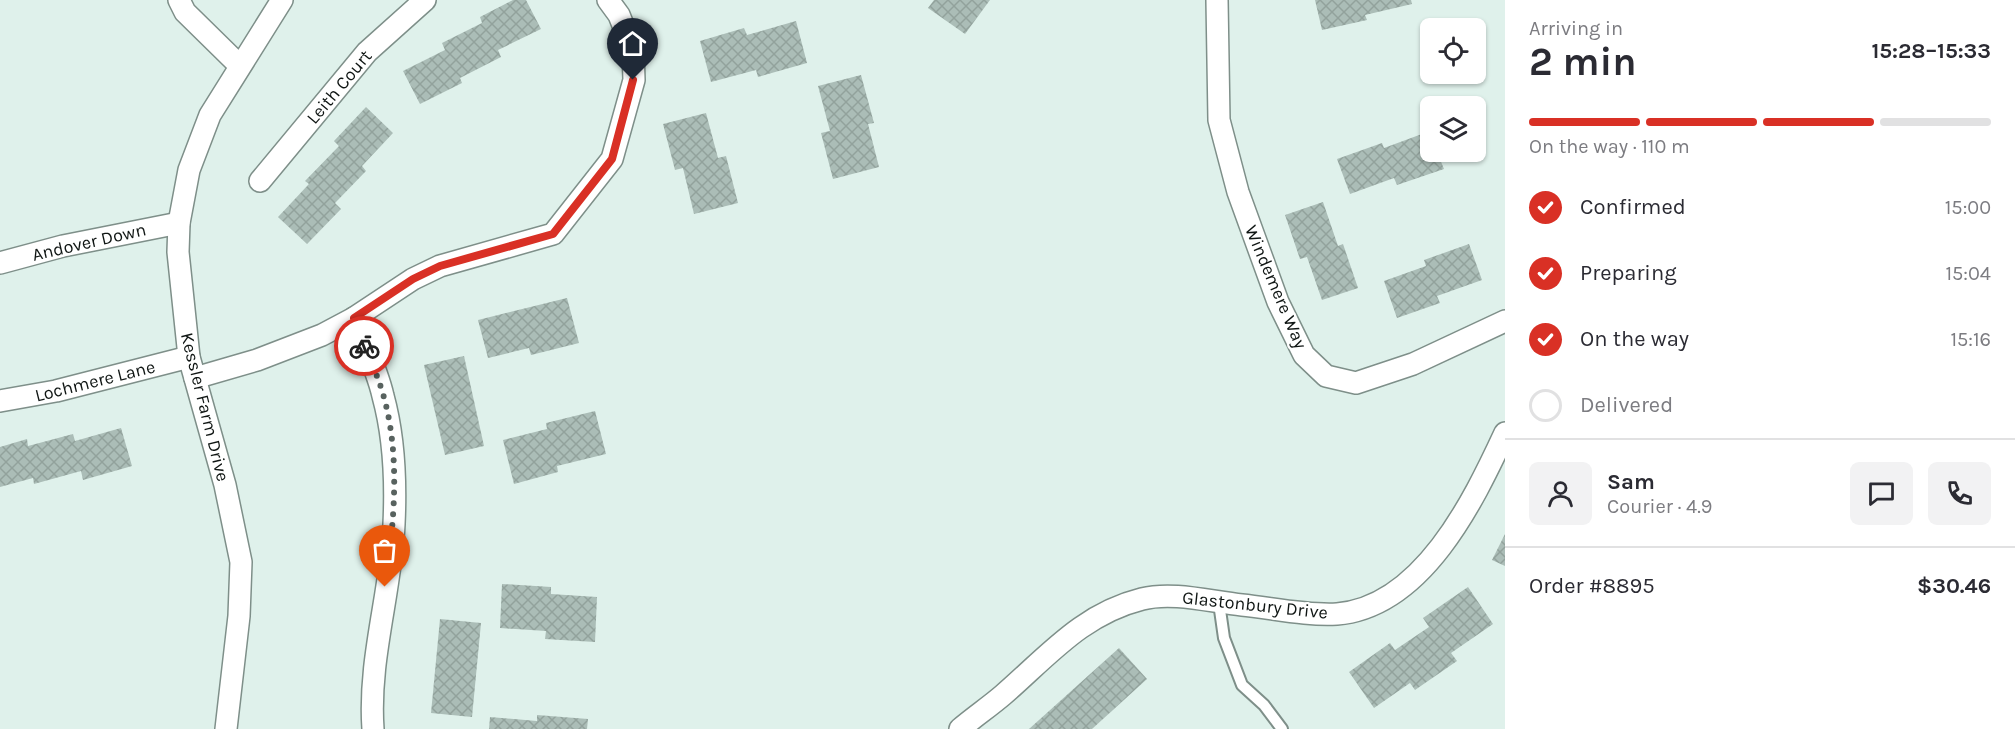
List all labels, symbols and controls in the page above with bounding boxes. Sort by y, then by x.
text: Arriving in [1529,17,1623,40]
pin [607,18,658,80]
map controls [1420,18,1486,162]
button: locate [1420,18,1486,84]
icon: home [616,27,649,60]
text: 15:28–15:33 [1871,38,1991,64]
text: 2 min [1529,39,1637,85]
street label: Leith Court [302,45,376,129]
button: layers [1420,96,1486,162]
text: On the way · 110 m [1529,135,1690,158]
icon: check [1529,191,1562,224]
text: Confirmed [1580,194,1686,220]
text: 15:00 [1945,196,1991,219]
street label: Andover Down [30,218,148,266]
street label: Windemere Way [1240,222,1312,353]
icon: check [1529,257,1562,290]
text: Preparing [1580,260,1677,286]
text: 15:04 [1945,262,1991,285]
courier [334,316,394,376]
icon: check [1529,323,1562,356]
text: On the way [1580,326,1689,352]
text: 15:16 [1950,328,1991,351]
street label: Kessler Farm Drive [176,330,234,484]
icon: bike [348,330,381,363]
street label: Lochmere Lane [33,355,157,407]
text: Delivered [1580,392,1673,418]
button: person [1529,462,1592,525]
button: chat [1850,462,1913,525]
button: phone [1928,462,1991,525]
text: Sam [1607,469,1655,495]
text: Courier · 4.9 [1607,495,1712,518]
pin [359,525,410,587]
icon: bag [368,534,401,567]
text: Order #8895 [1529,573,1655,599]
text: $30.46 [1917,573,1991,599]
street label: Glastonbury Drive [1181,586,1329,624]

